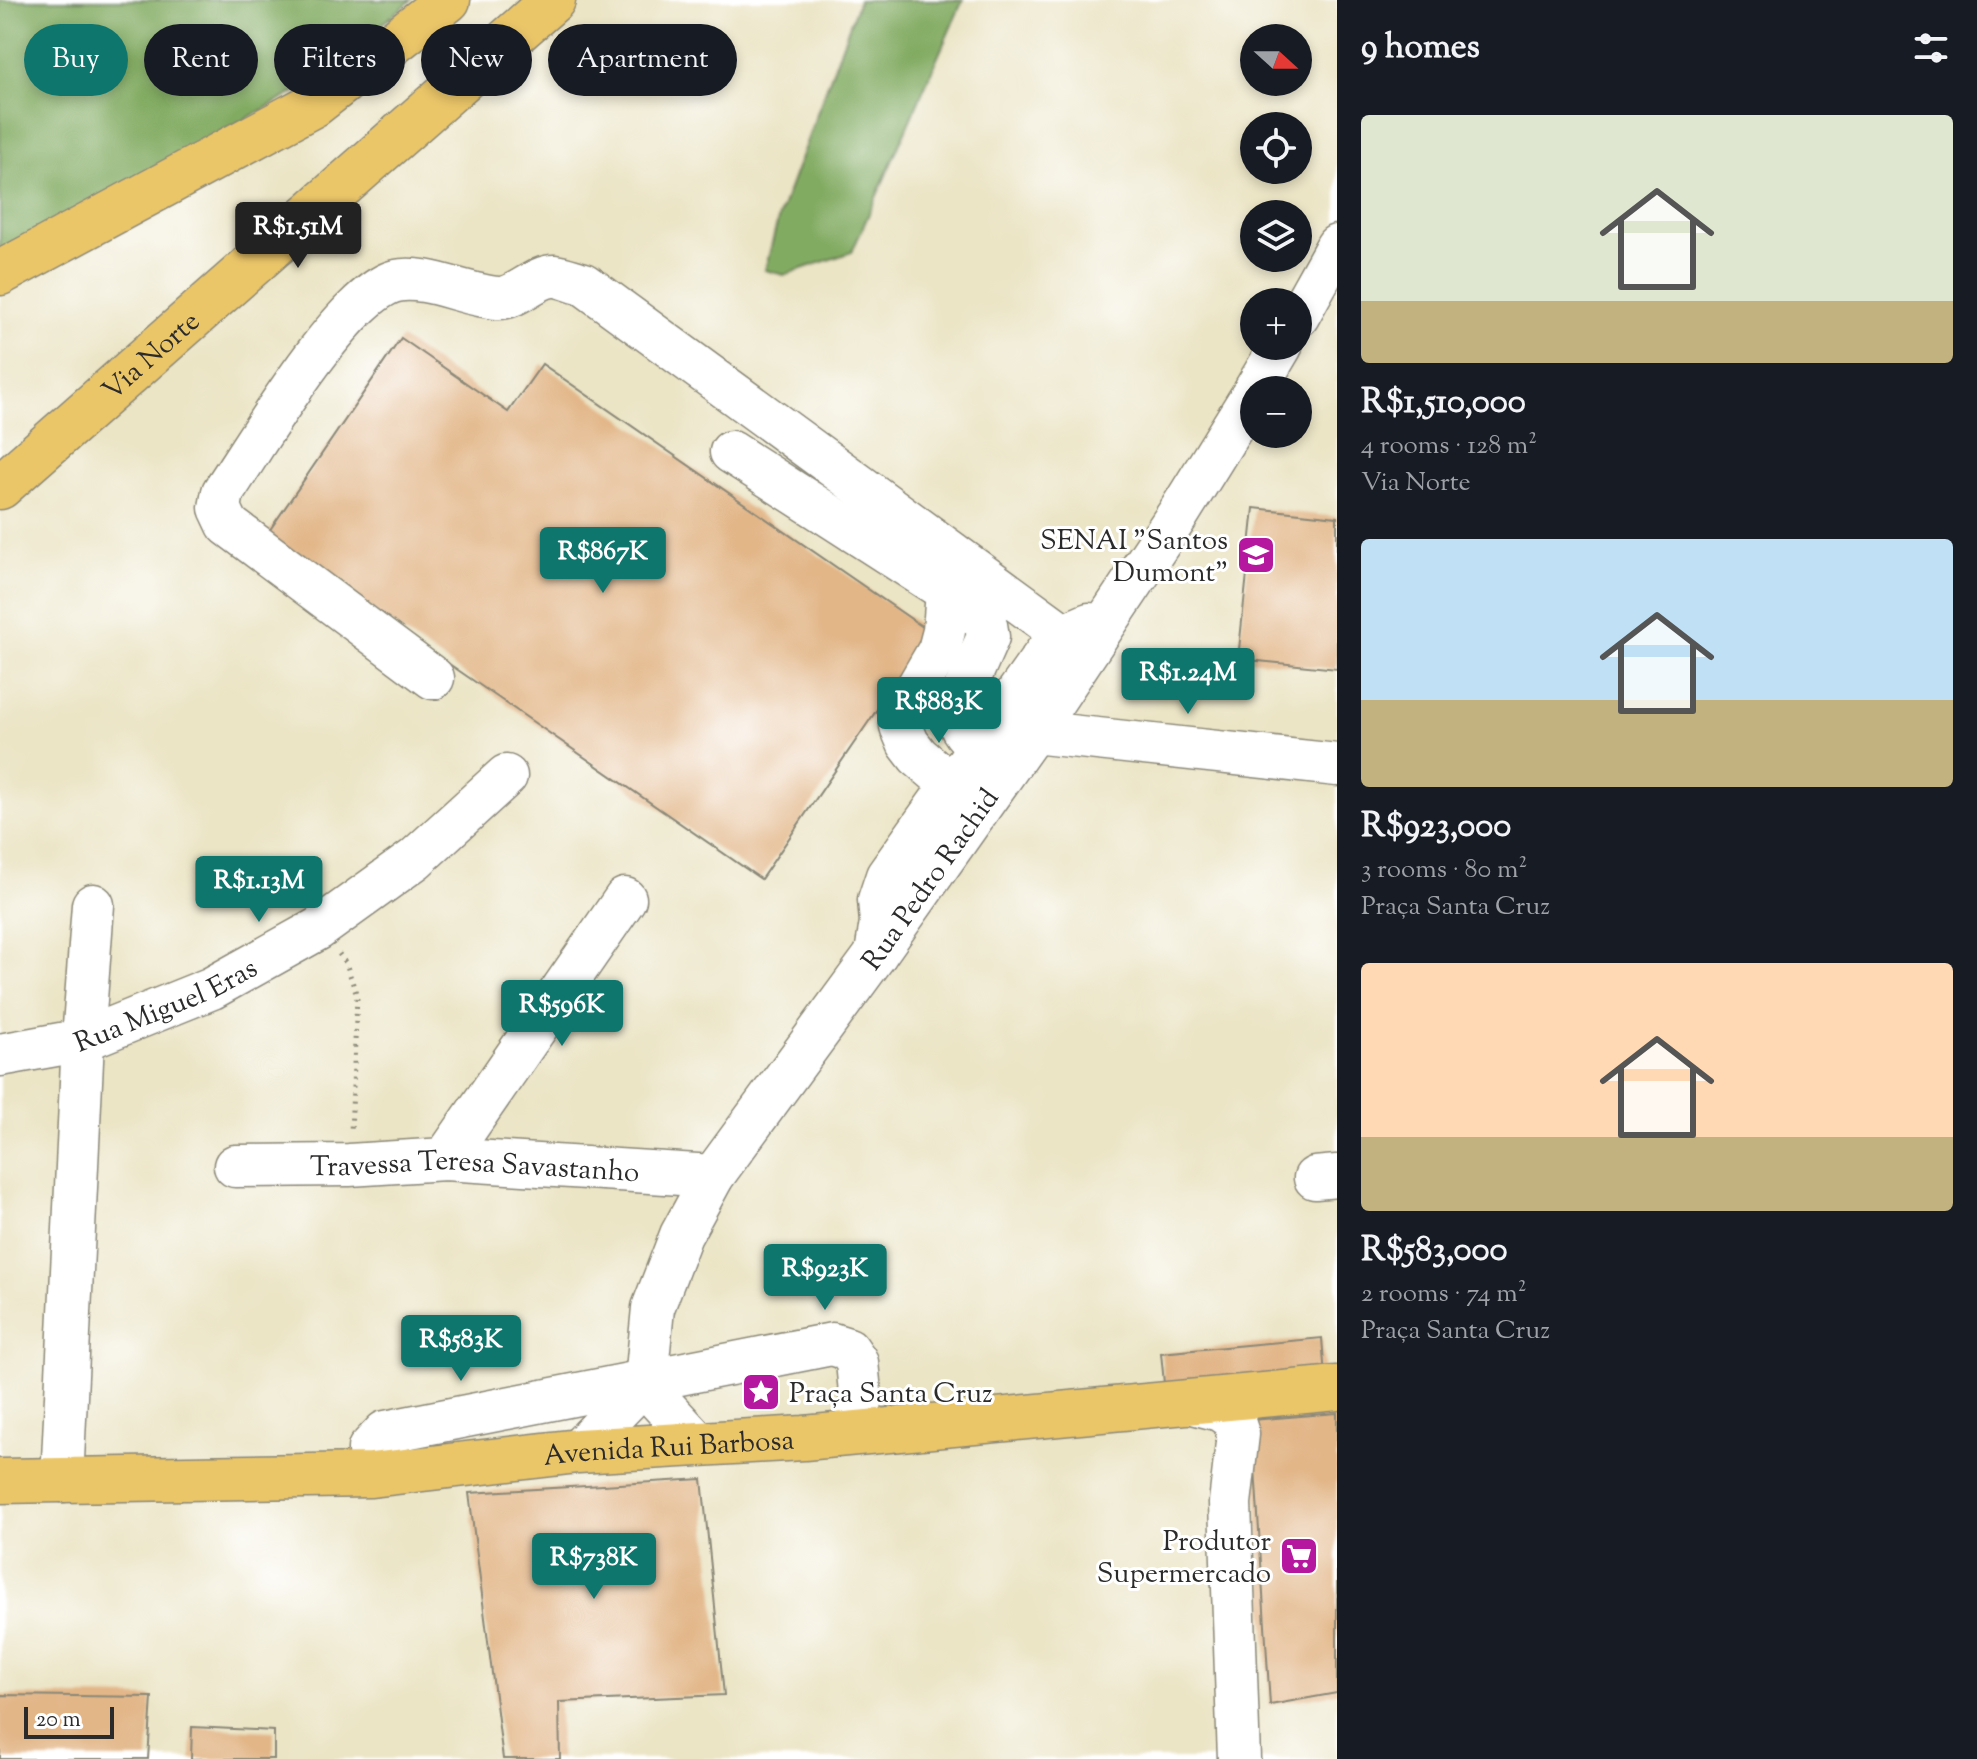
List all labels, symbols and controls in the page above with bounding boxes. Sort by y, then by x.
chip: Buy [24,24,128,96]
chip: Rent [144,24,258,96]
chip: Filters [274,24,405,96]
chip: New [421,24,532,96]
chip: Apartment [548,24,737,96]
north arrow [1240,24,1312,96]
map controls [1240,24,1312,448]
text: 9 homes [1361,24,1480,73]
icon: filters [1909,26,1953,70]
button: locate [1240,112,1312,184]
icon: home [1585,167,1729,311]
button: layers [1240,200,1312,272]
pin: R$1.51M [224,202,372,270]
text: R$1.51M [253,209,343,246]
button: + [1240,288,1312,360]
street label: Via Norte [94,303,210,411]
button: − [1240,376,1312,448]
text: R$1,510,000 [1361,379,1526,428]
text: 4 rooms · 128 m² [1361,428,1537,465]
text: Via Norte [1361,465,1471,502]
place label: SENAI "Santos Dumont" [1040,522,1228,594]
pin: R$867K [538,527,668,595]
text: R$867K [558,534,648,571]
school or university icon: SENAI "Santos Dumont" [1235,534,1277,576]
icon: home [1585,591,1729,735]
pin: R$1.24M [1114,648,1262,716]
text: R$1.24M [1139,655,1237,692]
pin: R$883K [874,677,1004,745]
text: R$883K [895,684,983,721]
street label: Rua Pedro Rachid [853,781,1010,980]
text: R$923,000 [1361,803,1511,852]
text: 3 rooms · 80 m² [1361,852,1527,889]
pin: R$1.13M [185,856,333,924]
text: R$1.13M [213,863,305,900]
text: Praça Santa Cruz [1361,889,1550,926]
street label: Rua Miguel Eras [69,950,266,1064]
pin: R$596K [497,980,627,1048]
text: R$596K [519,987,605,1024]
icon: home [1585,1015,1729,1159]
street label: Travessa Teresa Savastanho [310,1142,641,1194]
text: R$583,000 [1361,1227,1507,1276]
pin: R$923K [760,1244,890,1312]
text: R$923K [782,1251,868,1288]
text: 2 rooms · 74 m² [1361,1276,1526,1313]
text: Praça Santa Cruz [1361,1313,1550,1350]
pin: R$583K [396,1315,526,1383]
text: R$583K [419,1322,503,1359]
place icon: Praça Santa Cruz [740,1371,782,1413]
place label: Praça Santa Cruz [789,1375,993,1415]
street label: Avenida Rui Barbosa [541,1422,795,1478]
place label: Produtor Supermercado [1097,1523,1271,1595]
pin: R$738K [529,1533,659,1601]
supermarket icon: Produtor Supermercado [1278,1535,1320,1577]
text: R$738K [550,1540,638,1577]
scale bar [24,1703,114,1739]
text: 20 m [36,1705,81,1737]

